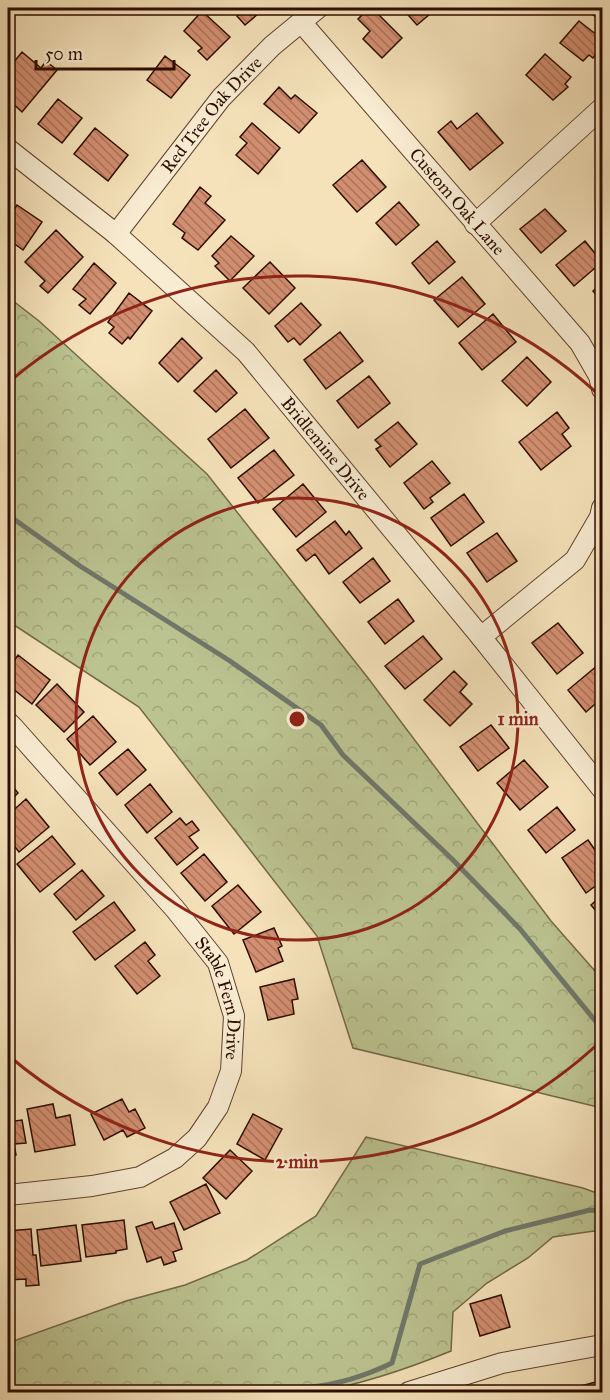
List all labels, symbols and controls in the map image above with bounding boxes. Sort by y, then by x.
scale bar [36,33,174,71]
text: 50 m [45,43,83,65]
street label: Red Tree Oak Drive [156,52,267,177]
street label: Custom Oak Lane [405,144,510,260]
street label: Bridlemine Drive [276,392,375,505]
text: 1 min [498,708,539,730]
centre of rings [287,709,307,729]
street label: Stable Fern Drive [190,932,245,1060]
text: 2 min [276,1151,319,1173]

